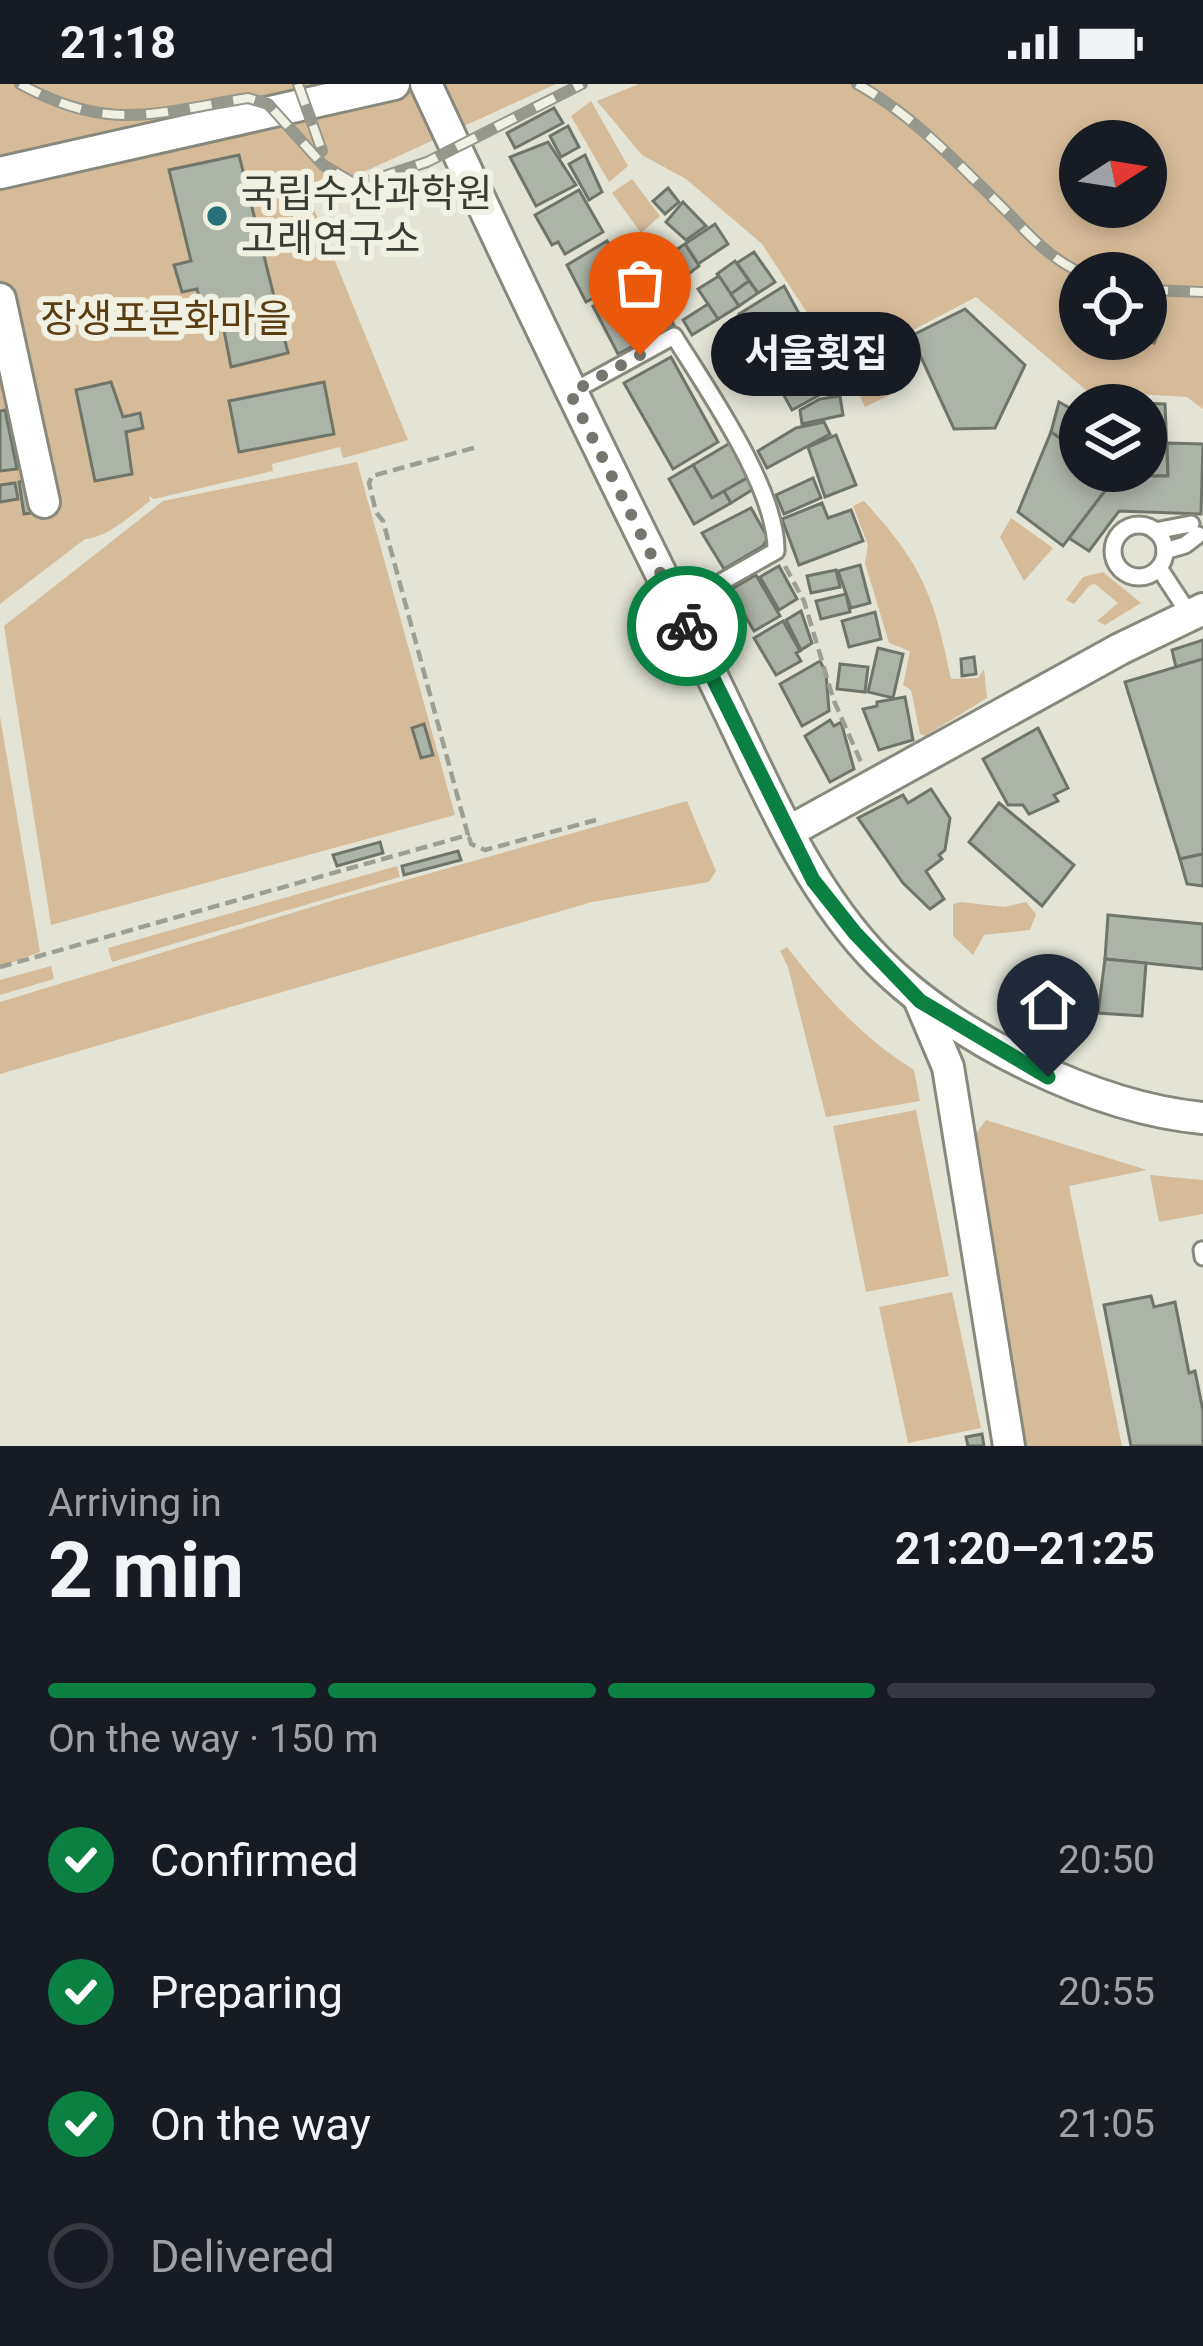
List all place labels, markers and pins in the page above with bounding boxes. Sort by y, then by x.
place label: 국립수산과학원 고래연구소 [241,171,492,262]
marker: 국립수산과학원 고래연구소 [204,203,230,229]
pin [589,232,691,355]
callout: 서울횟집 [712,313,922,397]
pin [997,954,1099,1077]

